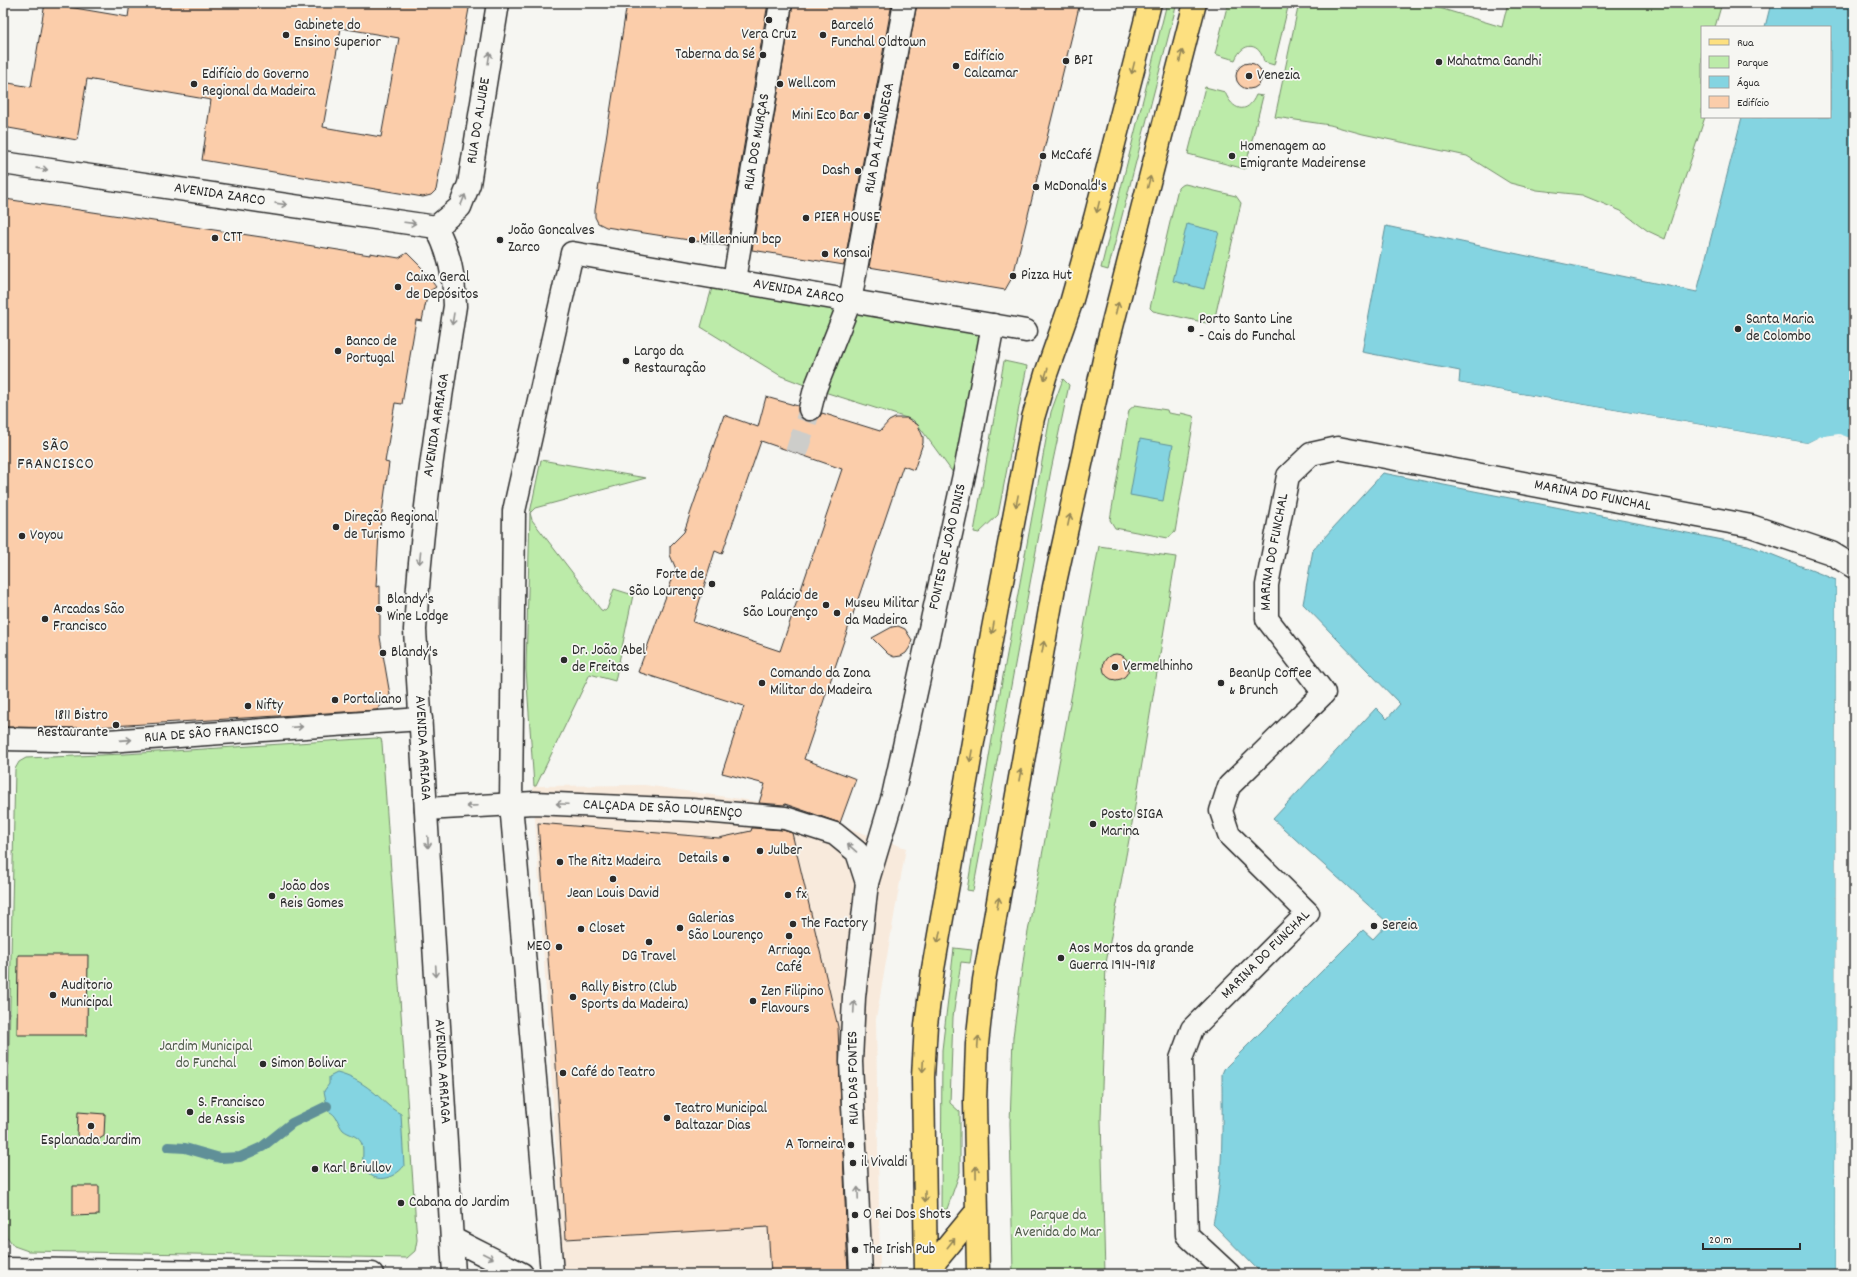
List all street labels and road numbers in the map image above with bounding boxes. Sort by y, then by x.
street label: RUA DO ALJUBE [461,76,497,165]
street label: RUA DA ALFÂNDEGA [859,81,901,195]
street label: RUA DOS MURÇAS [738,92,776,192]
street label: AVENIDA ZARCO [173,177,267,213]
street label: AVENIDA ZARCO [751,273,846,311]
street label: AVENIDA ARRIAGA [418,371,456,479]
street label: MARINA DO FUNCHAL [1532,474,1653,518]
street label: FONTES DE JOÃO DINIS [923,482,973,612]
street label: MARINA DO FUNCHAL [1256,492,1295,611]
street label: AVENIDA ARRIAGA [408,695,436,801]
street label: RUA DE SÃO FRANCISCO [144,718,280,749]
street label: CALÇADA DE SÃO LOURENÇO [582,794,743,825]
street label: MARINA DO FUNCHAL [1216,905,1316,1005]
street label: AVENIDA ARRIAGA [428,1018,456,1125]
street label: RUA DAS FONTES [842,1031,866,1125]

